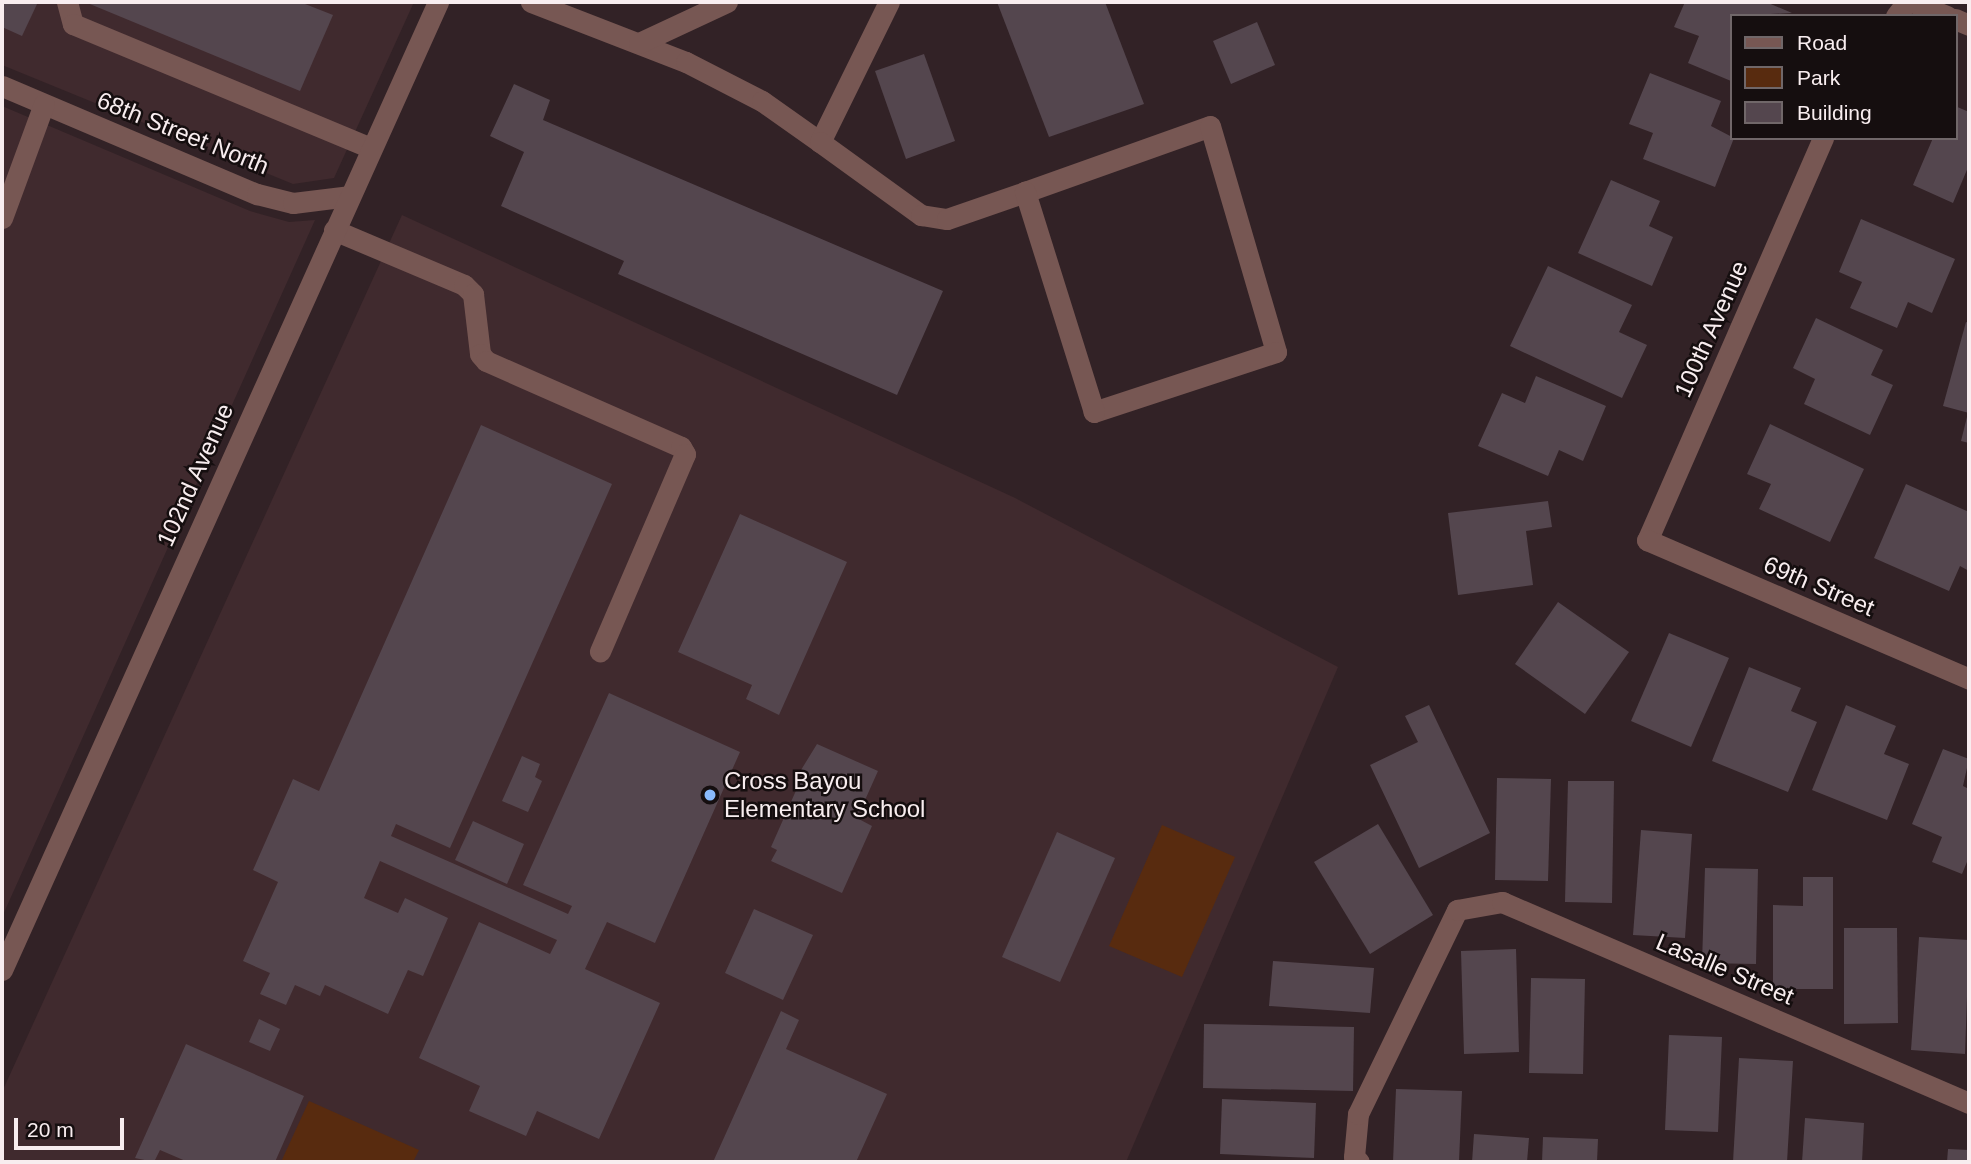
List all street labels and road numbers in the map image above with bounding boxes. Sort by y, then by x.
street label: 68th Street North [93,85,273,181]
street label: 100th Avenue [1668,256,1754,402]
street label: 102nd Avenue [150,399,240,551]
street label: 69th Street [1759,550,1879,622]
street label: Lasalle Street [1652,927,1798,1011]

